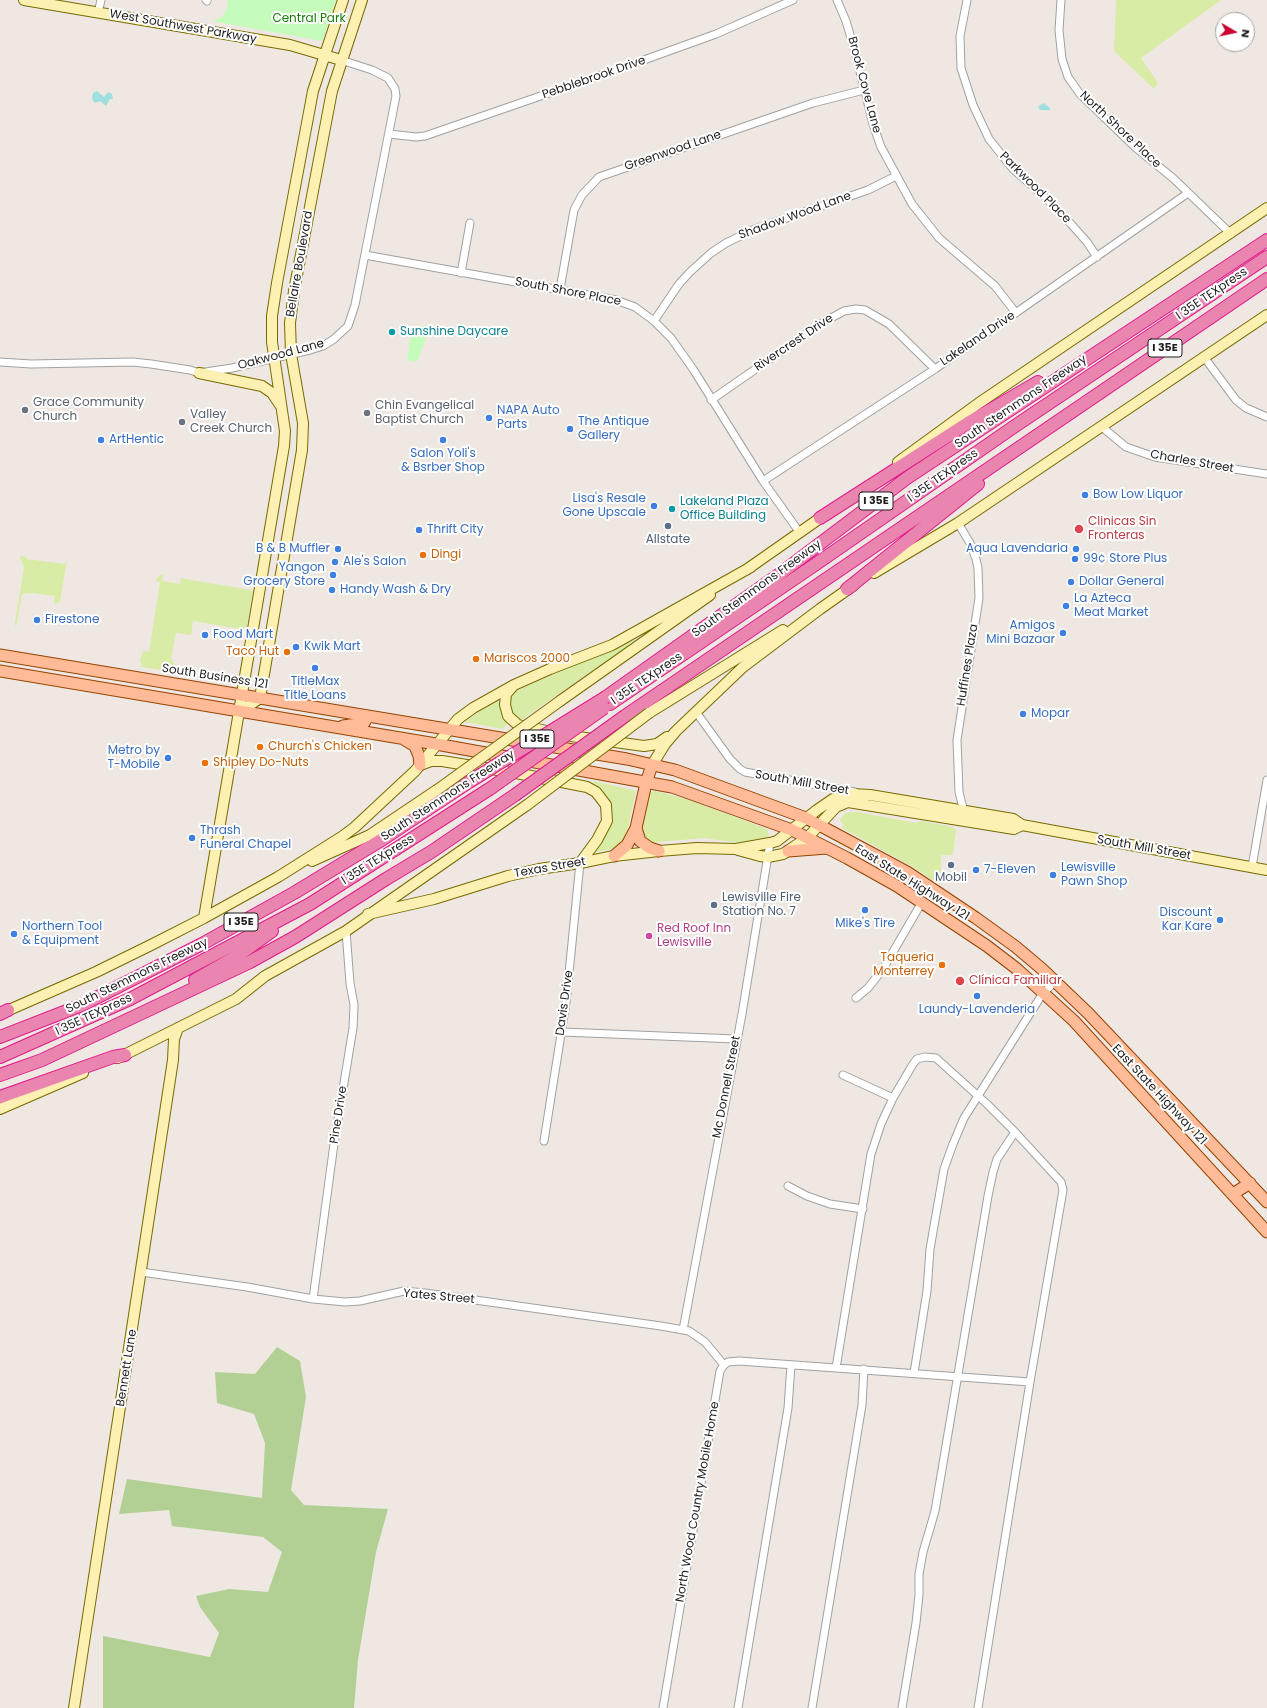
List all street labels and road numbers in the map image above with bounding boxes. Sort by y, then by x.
street label: West Southwest Parkway [108,7,258,47]
street label: Brook Cove Lane [844,35,884,135]
street label: Pebblebrook Drive [540,54,648,102]
street label: North Shore Place [1076,89,1164,171]
street label: Greenwood Lane [623,128,723,174]
street label: Parkwood Place [996,149,1074,227]
street label: Shadow Wood Lane [737,189,853,243]
street label: Bellaire Boulevard [284,210,316,318]
street label: I 35E TEXpress [1174,265,1250,323]
street label: South Shore Place [514,275,622,309]
street label: Lakeland Drive [938,309,1018,369]
street label: Rivercrest Drive [752,311,836,375]
street label: Oakwood Lane [236,337,326,373]
road number: I 35E [1148,339,1182,357]
street label: South Stemmons Freeway [952,352,1090,452]
street label: I 35E TEXpress [905,446,981,506]
street label: Charles Street [1149,448,1235,476]
road number: I 35E [859,492,893,510]
street label: South Stemmons Freeway [690,537,824,641]
street label: Huffines Plaza [954,623,982,707]
street label: I 35E TEXpress [609,650,685,708]
street label: South Business 121 [161,661,269,693]
road number: I 35E [520,730,554,748]
street label: South Stemmons Freeway [379,747,517,845]
street label: South Mill Street [754,768,850,798]
street label: I 35E TEXpress [339,832,417,888]
street label: South Mill Street [1096,833,1192,863]
street label: East State Highway 121 [852,842,972,924]
street label: Texas Street [513,855,587,881]
road number: I 35E [224,913,258,931]
street label: South Stemmons Freeway [64,935,210,1017]
street label: Davis Drive [553,969,577,1037]
street label: I 35E TEXpress [53,991,135,1039]
street label: Mc Donnell Street [710,1035,744,1139]
street label: East State Highway 121 [1109,1042,1209,1148]
street label: Pine Drive [327,1085,351,1145]
street label: Yates Street [403,1287,475,1307]
street label: Bennett Lane [114,1328,140,1408]
street label: North Wood Country Mobile Home [673,1400,723,1604]

